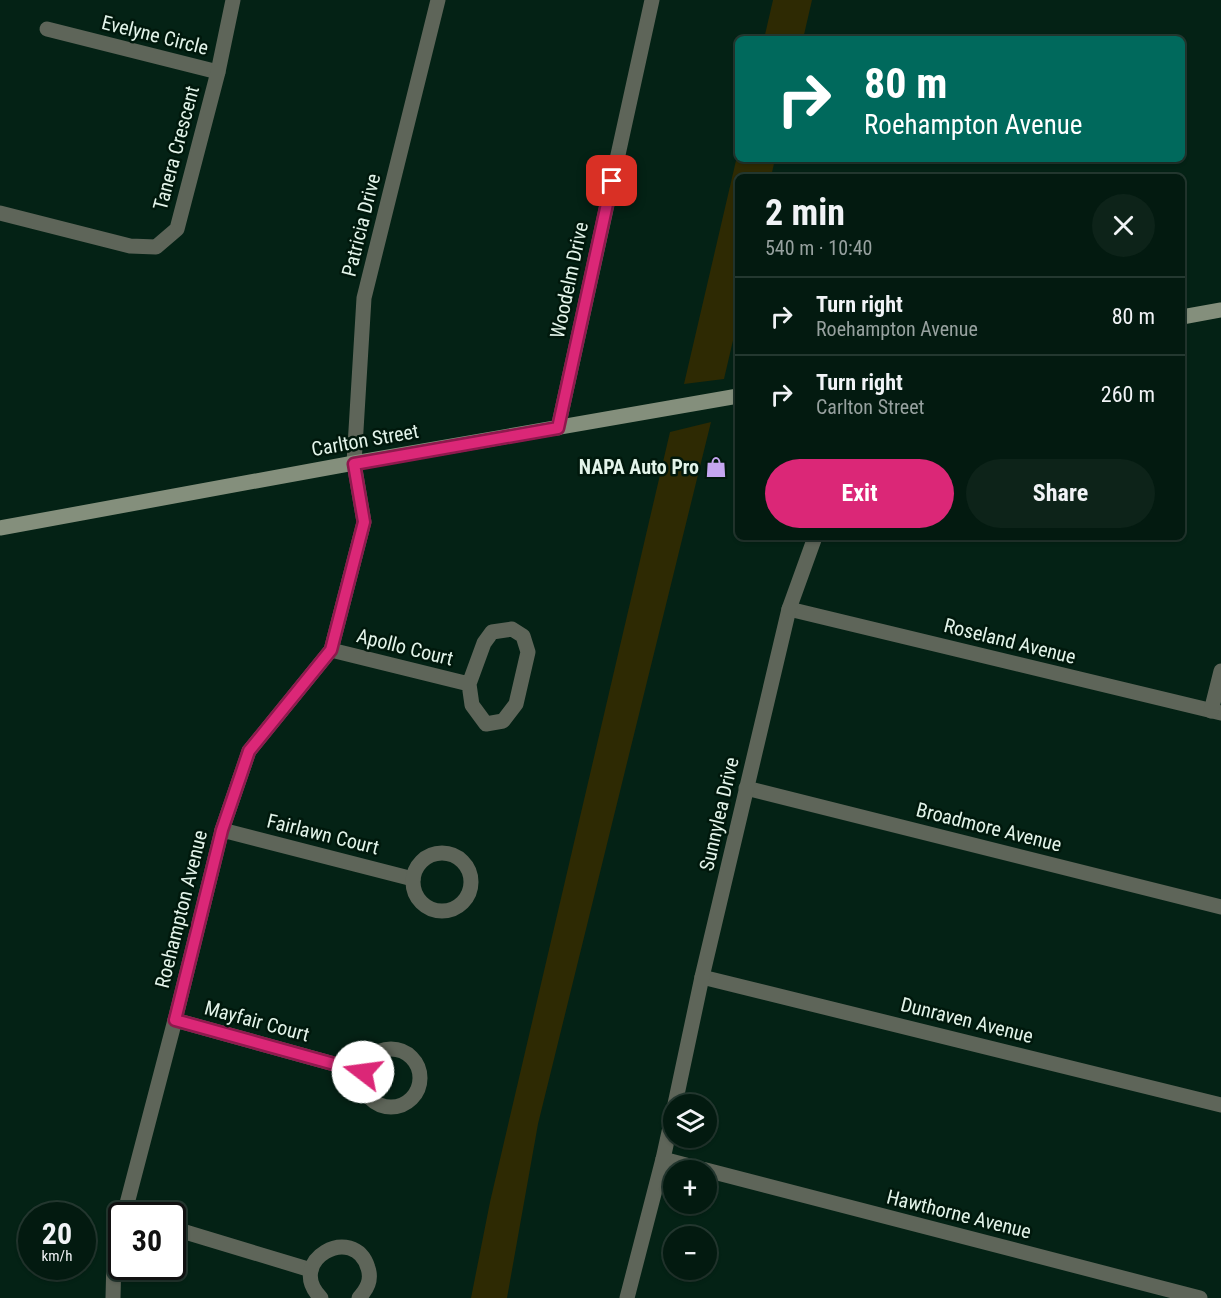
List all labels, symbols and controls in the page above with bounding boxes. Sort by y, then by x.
street label: Evelyne Circle [99,10,211,60]
text: 80 m [864,59,947,108]
icon: right [765,60,843,138]
street label: Tanera Crescent [148,83,204,213]
text: Roehampton Avenue [864,109,1082,141]
pin [586,155,637,206]
icon: arrive [595,164,628,197]
street label: Patricia Drive [337,171,385,279]
text: 2 min [765,192,845,234]
button: close [1092,194,1155,257]
street label: Woodelm Drive [545,220,593,340]
text: 540 m · 10:40 [765,236,872,260]
text: Turn right [816,292,903,317]
icon: right [765,300,798,333]
text: 80 m [1112,304,1155,329]
text: Roehampton Avenue [816,317,978,341]
text: Turn right [816,370,903,395]
icon: right [765,378,798,411]
text: 260 m [1101,382,1155,407]
text: Carlton Street [816,395,925,419]
street label: Carlton Street [309,419,421,461]
place label: NAPA Auto Pro [579,455,699,479]
shop icon: NAPA Auto Pro [704,455,728,479]
button: Exit [765,459,954,528]
button: Share [966,459,1155,528]
street label: Roseland Avenue [942,613,1078,669]
street label: Apollo Court [354,623,456,671]
street label: Sunnylea Drive [694,755,744,873]
street label: Broadmore Avenue [914,797,1064,857]
street label: Fairlawn Court [265,809,382,860]
street label: Roehampton Avenue [150,828,212,990]
street label: Dunraven Avenue [898,992,1036,1048]
street label: Mayfair Court [202,995,312,1047]
position arrow [331,1040,395,1104]
map controls [663,1094,717,1280]
button: layers [663,1094,717,1148]
button: + [663,1160,717,1214]
street label: Hawthorne Avenue [884,1184,1034,1244]
speed limit sign: 30 [108,1202,186,1280]
text: 20 [42,1216,72,1251]
button: − [663,1226,717,1280]
text: km/h [42,1247,72,1265]

